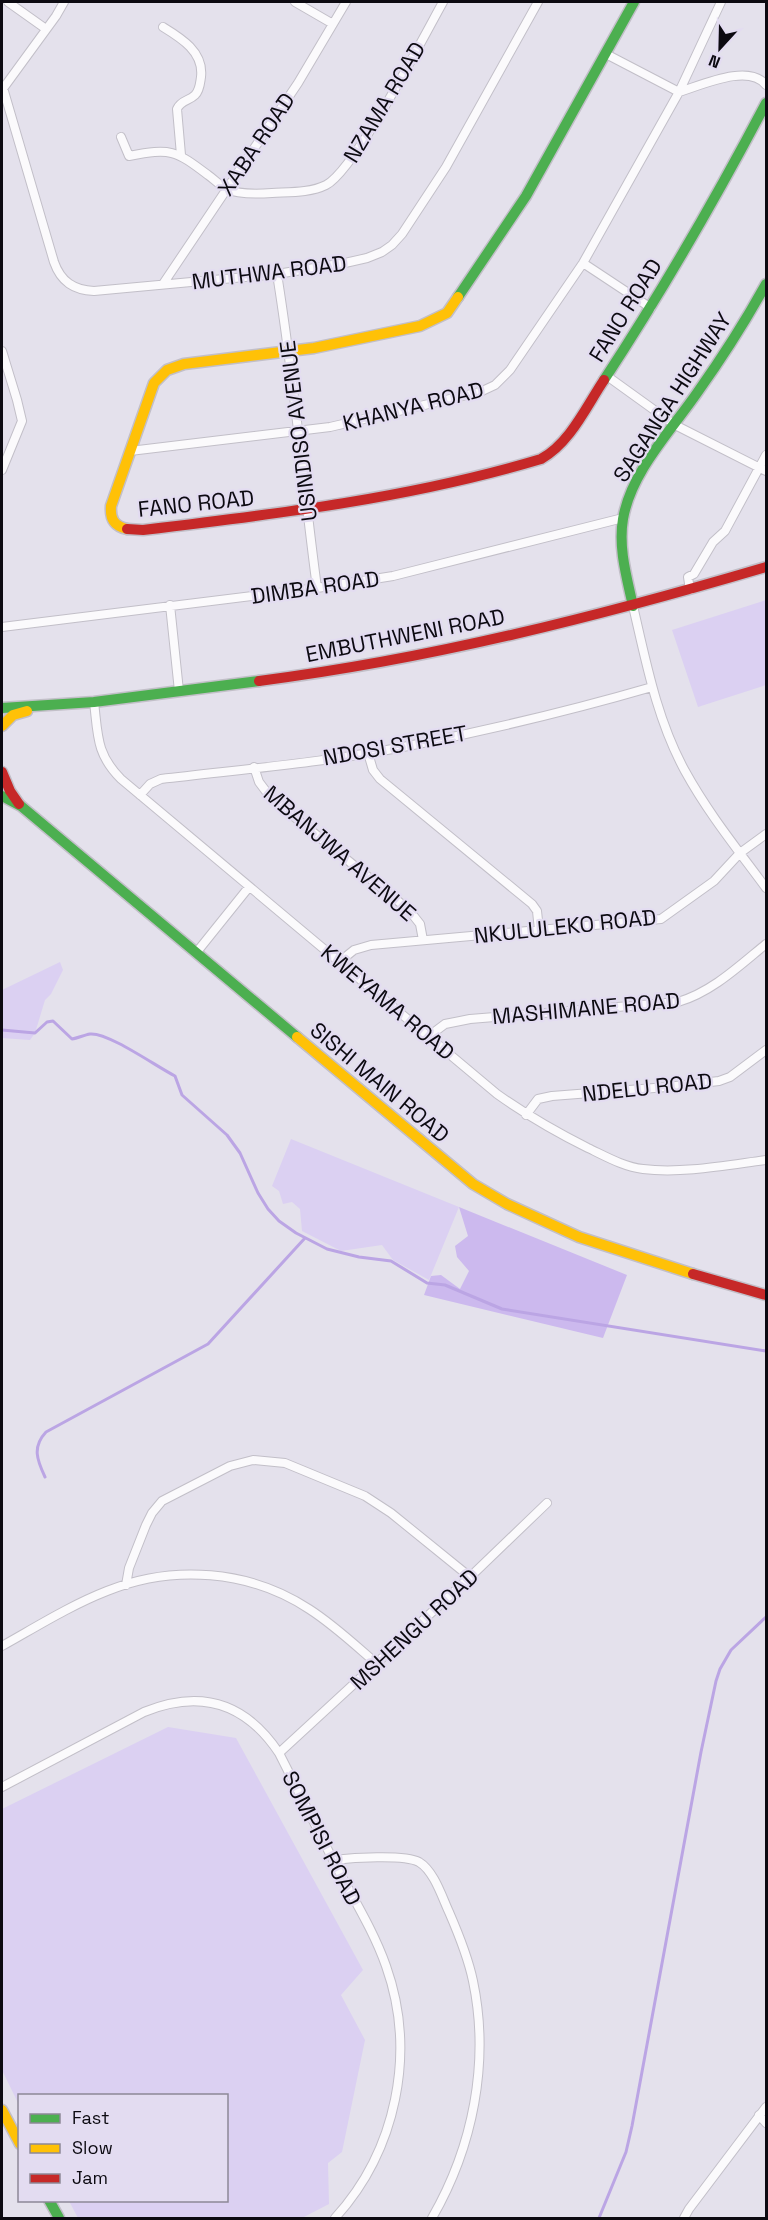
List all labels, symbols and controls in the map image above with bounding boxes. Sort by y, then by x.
north arrow [690,18,750,78]
street label: NZAMA ROAD [337,36,431,168]
text: N [706,50,723,73]
street label: XABA ROAD [211,87,301,201]
street label: MUTHWA ROAD [190,249,348,295]
street label: FANO ROAD [582,253,668,367]
street label: SAGANGA HIGHWAY [607,306,738,487]
street label: USINDISO AVENUE [273,339,323,523]
street label: KHANYA ROAD [340,375,486,437]
street label: FANO ROAD [137,483,255,523]
street label: DIMBA ROAD [249,564,381,610]
street label: EMBUTHWENI ROAD [303,602,507,668]
street label: NDOSI STREET [321,719,469,771]
street label: MBANJWA AVENUE [258,779,422,927]
street label: NKULULEKO ROAD [472,902,658,950]
street label: KWEYAMA ROAD [316,938,460,1066]
street label: MASHIMANE ROAD [491,986,681,1030]
street label: SISHI MAIN ROAD [305,1016,455,1148]
street label: NDELU ROAD [581,1066,713,1108]
street label: MSHENGU ROAD [344,1562,484,1696]
street label: SOMPISI ROAD [276,1766,368,1910]
legend [18,2094,228,2202]
text: Fast [72,2106,109,2129]
text: Slow [72,2136,113,2159]
text: Jam [72,2166,108,2189]

